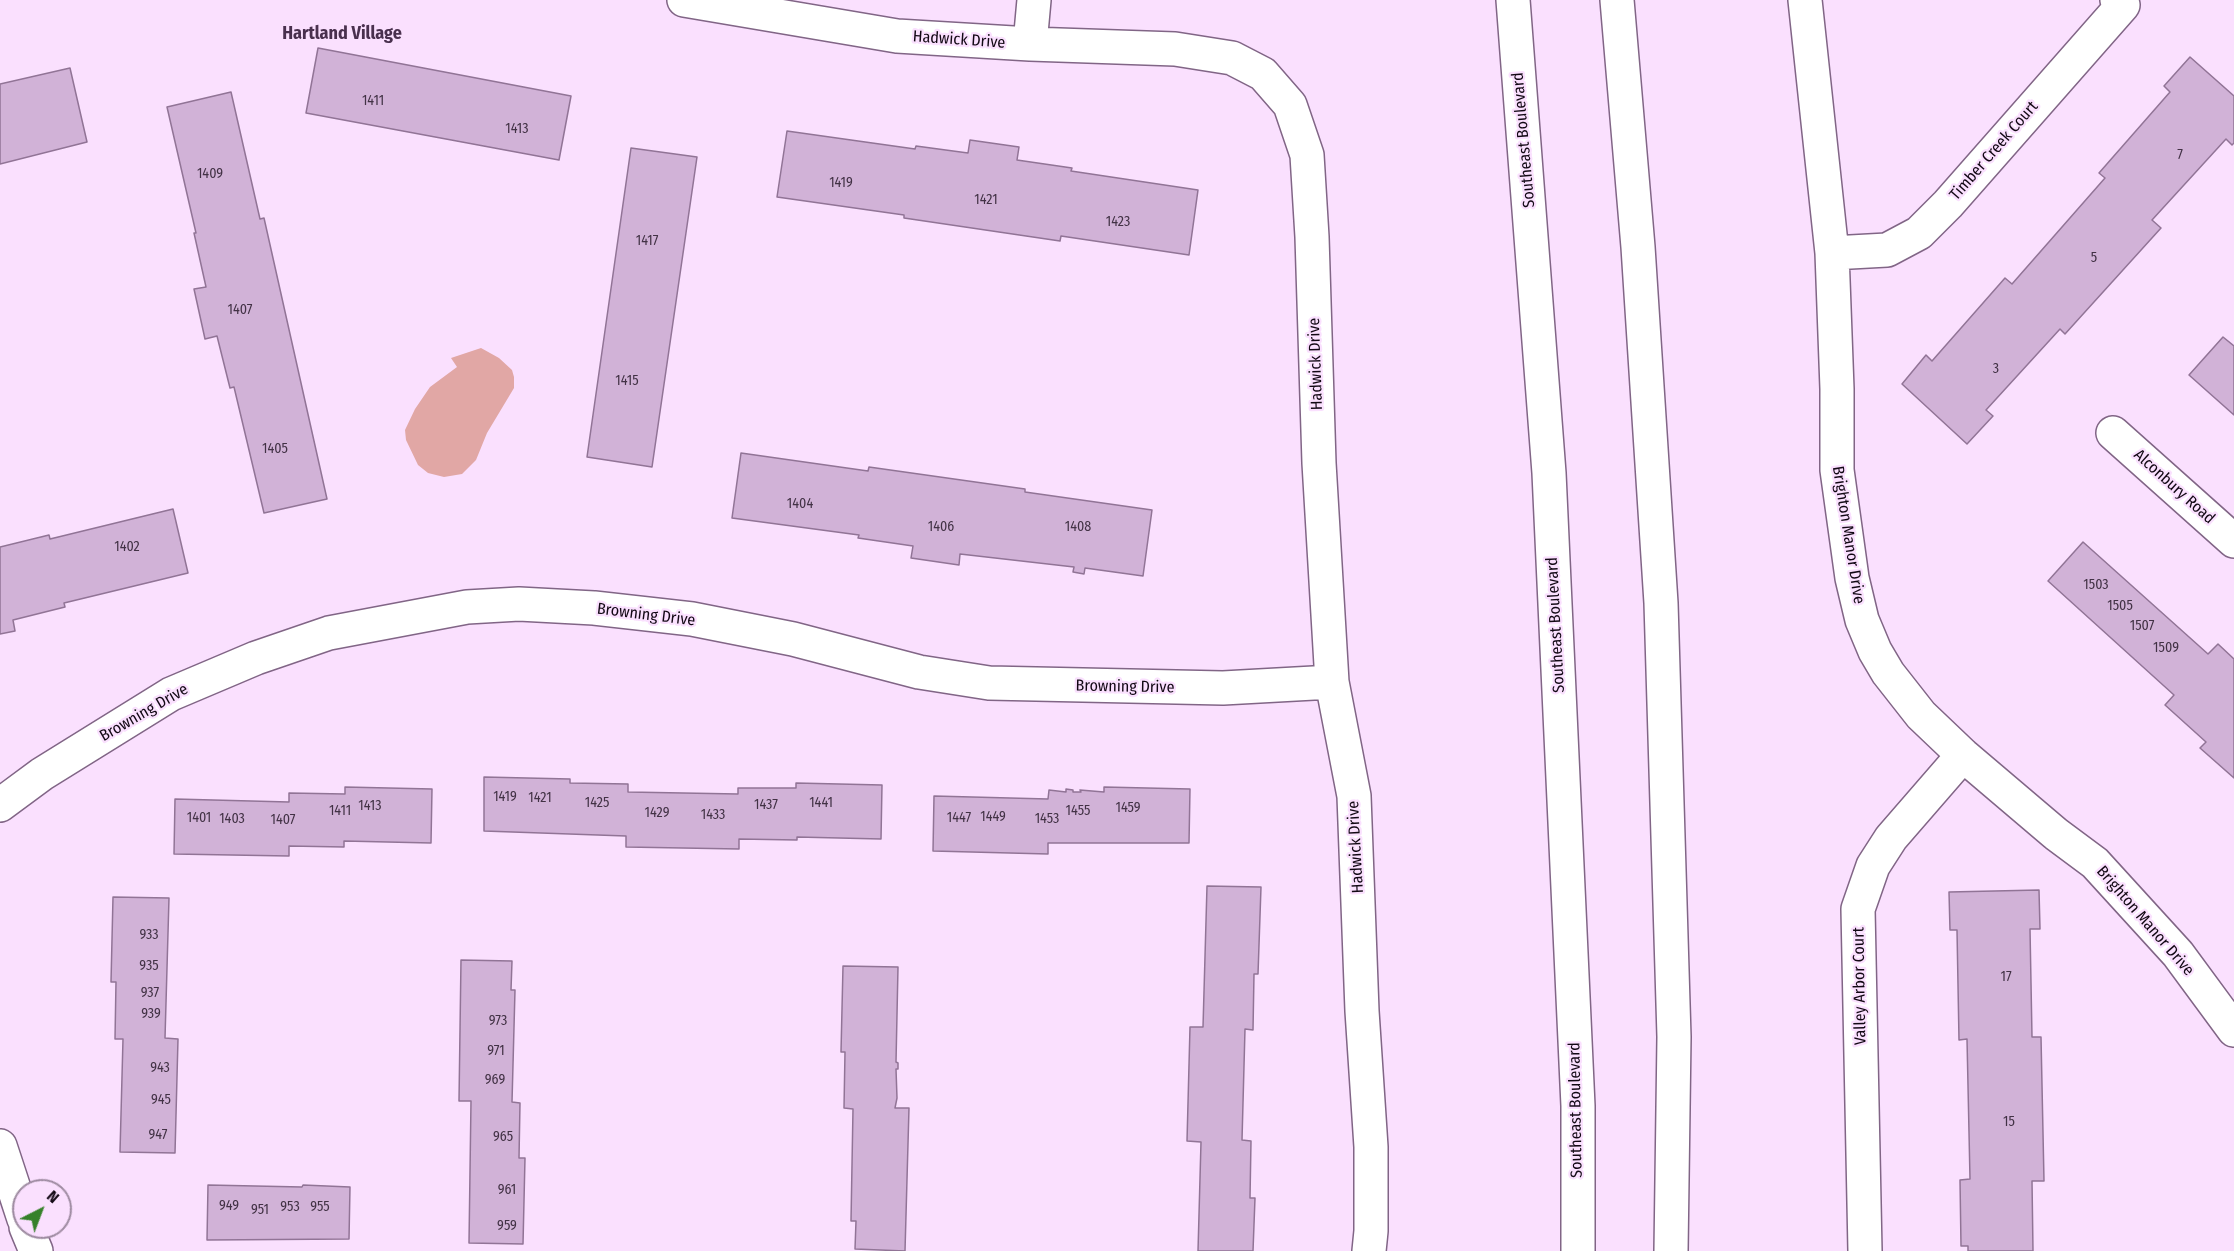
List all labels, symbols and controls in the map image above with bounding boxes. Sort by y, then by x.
district label: Hartland Village [282,23,402,45]
street label: Hadwick Drive [912,27,1006,53]
street label: Southeast Boulevard [1509,72,1539,208]
house number: 1411 [362,93,384,109]
street label: Timber Creek Court [1946,98,2042,204]
house number: 1413 [505,121,529,137]
house number: 7 [2177,147,2183,163]
house number: 1409 [197,166,223,182]
house number: 1419 [829,175,853,191]
house number: 1421 [974,192,998,208]
house number: 1423 [1106,214,1130,230]
house number: 1417 [636,233,658,249]
house number: 5 [2091,250,2097,266]
house number: 1407 [228,302,252,318]
street label: Hadwick Drive [1305,317,1327,411]
house number: 3 [1993,361,1999,377]
house number: 1415 [615,373,639,389]
house number: 1405 [262,441,288,457]
street label: Alconbury Road [2129,446,2219,528]
street label: Brighton Manor Drive [1828,465,1868,605]
house number: 1404 [787,496,813,512]
house number: 1406 [928,519,954,535]
house number: 1408 [1065,519,1091,535]
house number: 1402 [114,539,140,555]
street label: Southeast Boulevard [1543,557,1569,693]
house number: 1503 [2083,577,2109,593]
house number: 1505 [2107,598,2133,614]
street label: Browning Drive [596,599,696,631]
house number: 1507 [2130,618,2154,634]
house number: 1509 [2153,640,2179,656]
street label: Browning Drive [1075,677,1175,697]
street label: Browning Drive [96,680,192,746]
house number: 1419 [493,789,517,805]
house number: 1421 [528,790,552,806]
house number: 1425 [585,795,609,811]
house number: 1441 [809,795,833,811]
house number: 1437 [754,797,778,813]
house number: 1413 [358,798,382,814]
house number: 1459 [1115,800,1141,816]
street label: Hadwick Drive [1344,800,1368,894]
house number: 1411 [329,803,351,819]
house number: 1455 [1066,803,1090,819]
house number: 1429 [645,805,669,821]
house number: 1433 [701,807,725,823]
house number: 1449 [980,809,1006,825]
house number: 1401 [187,810,211,826]
house number: 1447 [947,810,971,826]
house number: 1403 [219,811,245,827]
house number: 1453 [1035,811,1059,827]
house number: 1407 [271,812,295,828]
street label: Brighton Manor Drive [2092,862,2198,980]
house number: 933 [139,927,159,943]
street label: Valley Arbor Court [1849,927,1871,1045]
house number: 935 [139,958,159,974]
house number: 17 [2000,969,2012,985]
house number: 937 [141,985,159,1001]
house number: 939 [141,1006,161,1022]
house number: 973 [489,1013,507,1029]
street label: Southeast Boulevard [1565,1042,1587,1178]
house number: 971 [487,1043,505,1059]
house number: 943 [150,1060,170,1076]
house number: 969 [485,1072,505,1088]
house number: 945 [151,1092,171,1108]
house number: 15 [2003,1114,2015,1130]
house number: 947 [149,1127,167,1143]
house number: 965 [493,1129,513,1145]
north arrow [12,1179,72,1239]
house number: 961 [498,1182,516,1198]
text: N [43,1186,63,1207]
house number: 949 [219,1198,239,1214]
house number: 953 [280,1199,300,1215]
house number: 955 [310,1199,330,1215]
house number: 951 [251,1202,269,1218]
house number: 959 [497,1218,517,1234]

